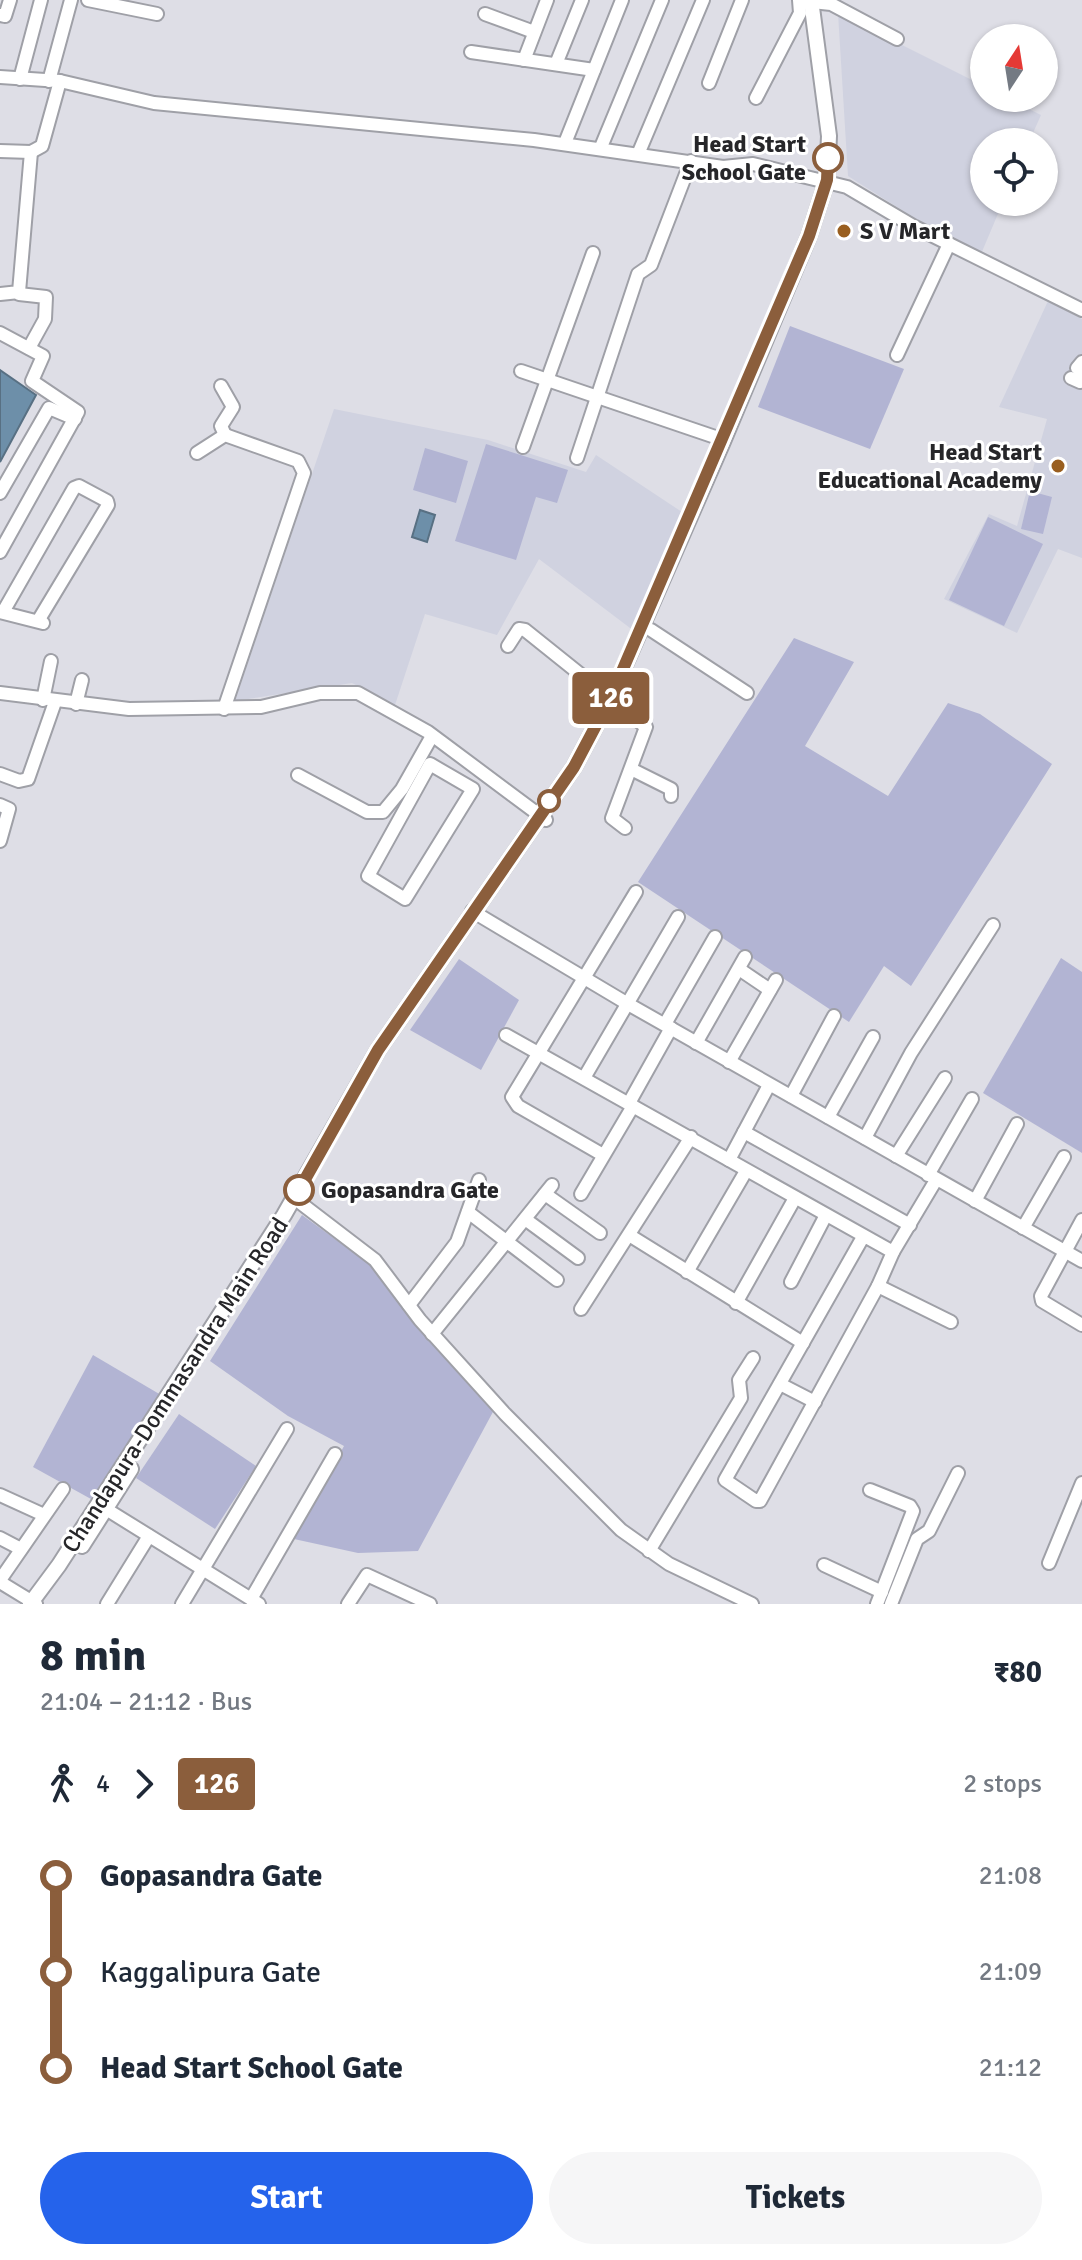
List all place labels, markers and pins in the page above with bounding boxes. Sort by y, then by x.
place label: Head Start School Gate [682,129,806,187]
marker: Head Start School Gate [813,143,843,173]
place label: S V Mart [860,216,950,246]
marker: S V Mart [835,222,853,240]
place label: Head Start Educational Academy [817,437,1042,495]
marker: Head Start Educational Academy [1049,457,1067,475]
unlabelled marker [538,790,560,812]
marker: Gopasandra Gate [284,1175,314,1205]
place label: Gopasandra Gate [321,1175,499,1205]

